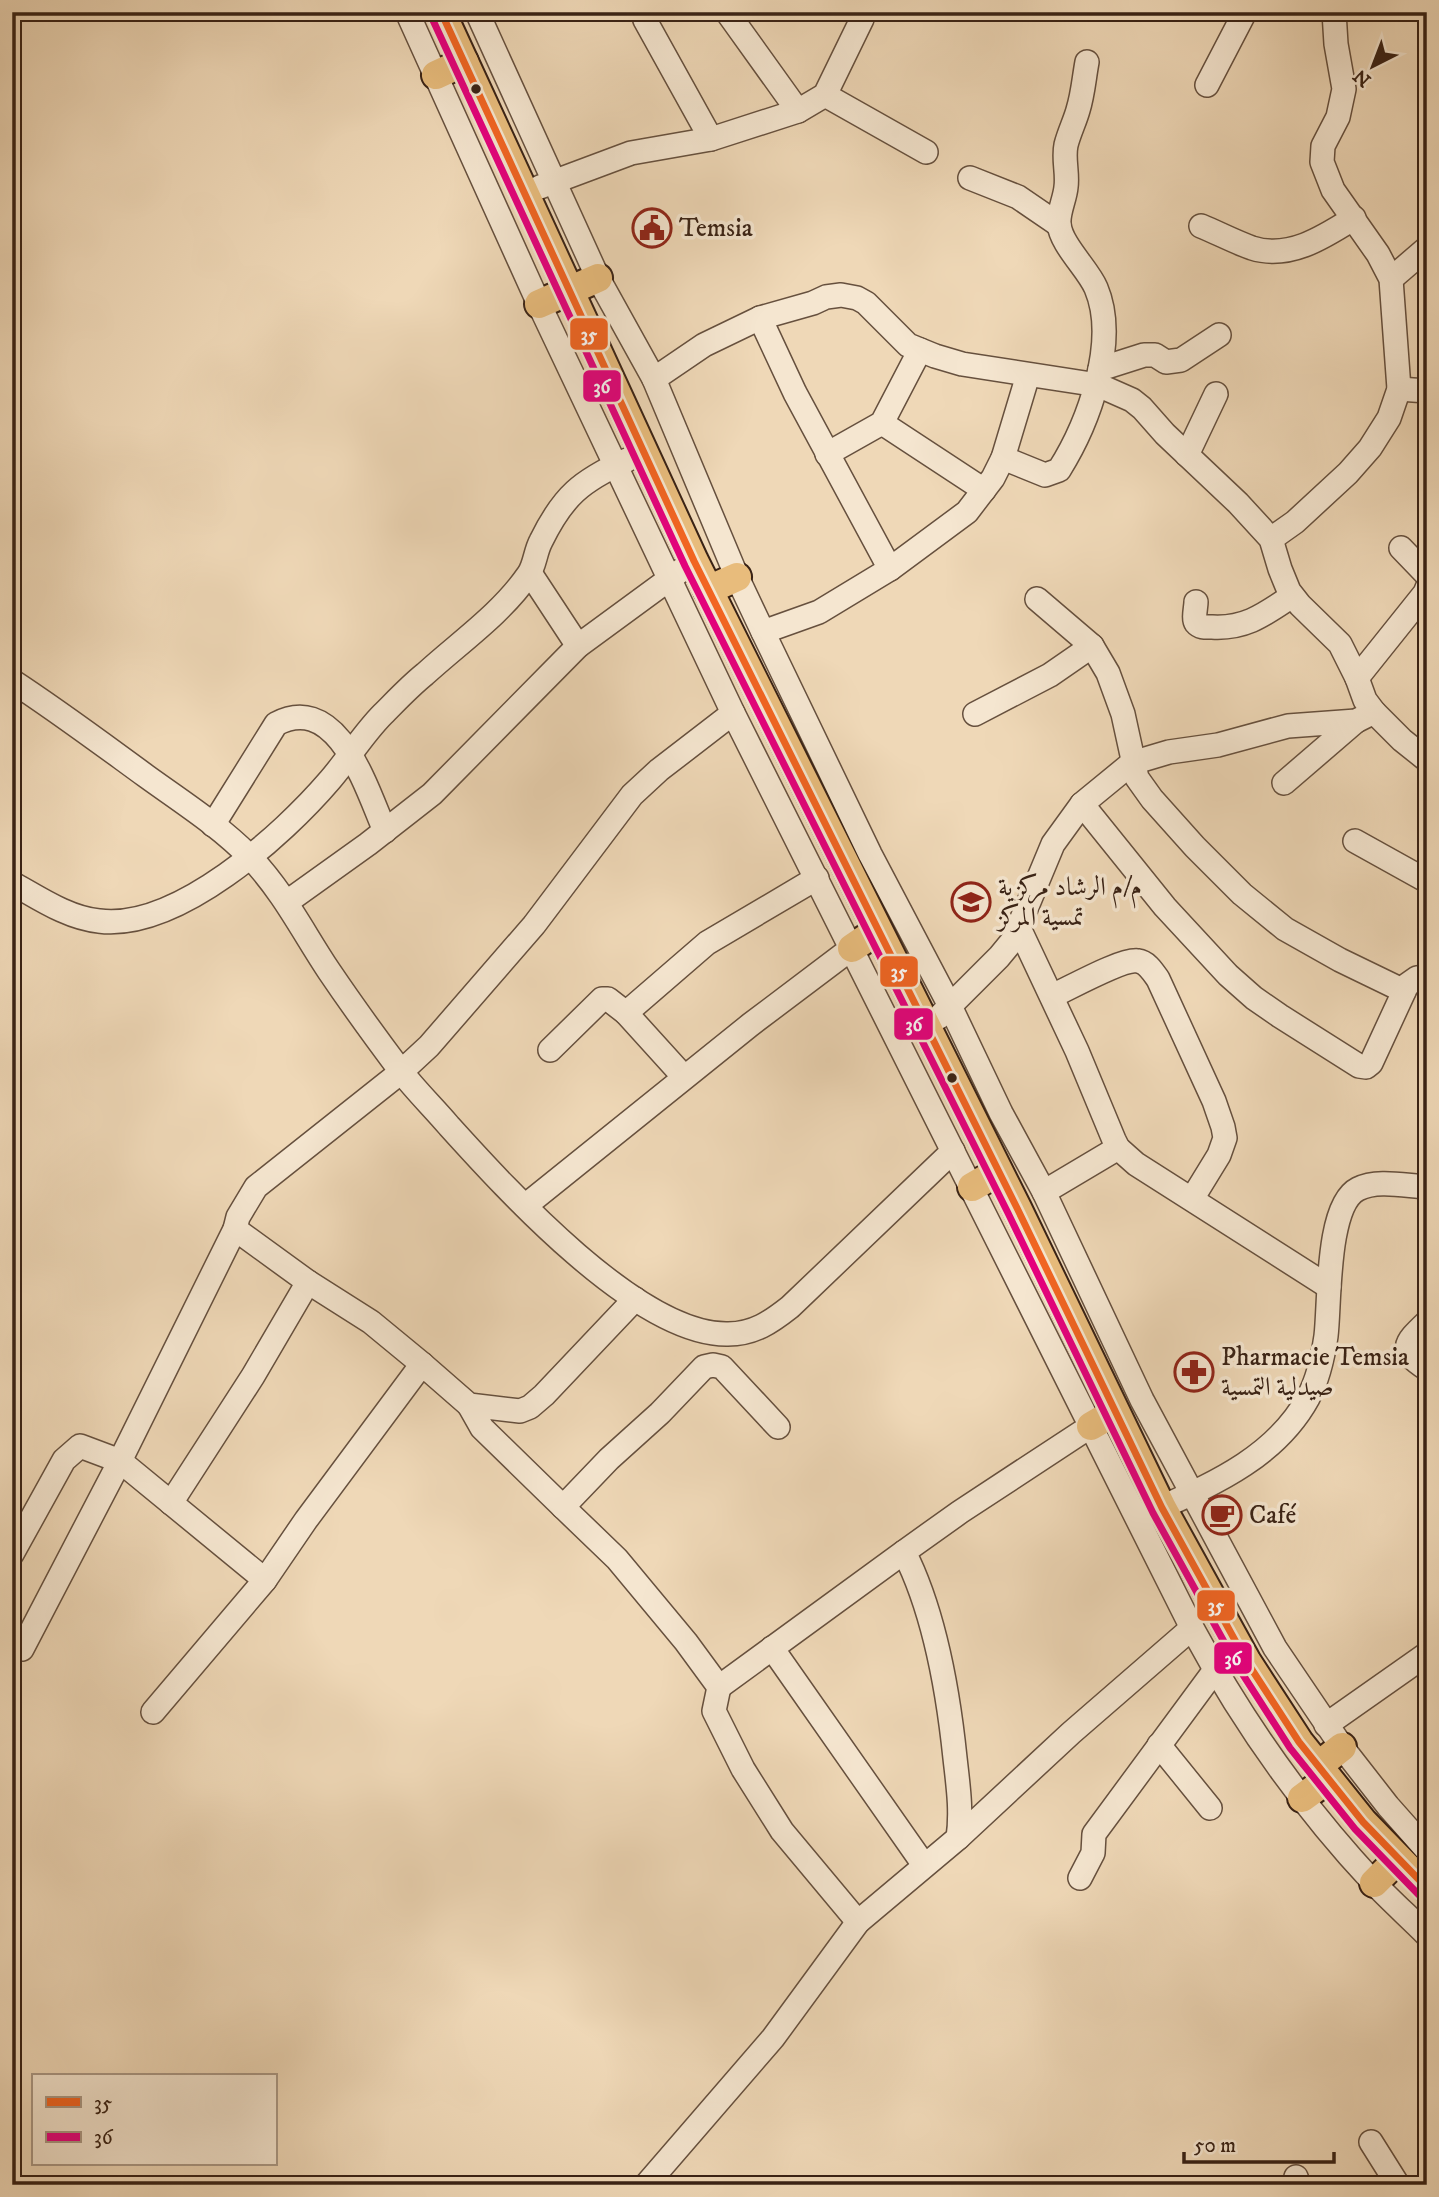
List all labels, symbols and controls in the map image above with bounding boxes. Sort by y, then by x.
north arrow [1338,32,1408,102]
text: N [1349,63,1376,91]
unlabelled marker [469,82,483,96]
public building icon: Temsia [631,207,673,249]
place label: Temsia [679,212,753,245]
line badge: 35 [569,317,609,351]
text: 35 [581,324,598,347]
line badge: 36 [582,369,622,403]
text: 36 [594,376,612,399]
place label: م/م الرشاد مركزية تمسية المركز [995,871,1142,934]
school or university icon: م/م الرشاد مركزية تمسية المركز [950,881,992,923]
line badge: 35 [879,955,919,988]
text: 35 [891,961,908,984]
line badge: 36 [893,1007,934,1041]
text: 36 [906,1014,924,1037]
unlabelled marker [945,1071,959,1085]
place label: Pharmacie Temsia صيدلية التمسية [1221,1341,1409,1404]
pharmacy icon: Pharmacie Temsia صيدلية التمسية [1173,1351,1215,1393]
cafe icon: Café [1201,1494,1243,1536]
place label: Café [1249,1499,1297,1532]
line badge: 35 [1196,1589,1236,1622]
text: 35 [1208,1595,1225,1618]
line badge: 36 [1213,1641,1253,1675]
text: 36 [1225,1648,1243,1671]
legend [32,2074,276,2166]
text: 35 [94,2091,112,2117]
scale bar [1184,2120,1334,2164]
text: 36 [94,2125,114,2151]
text: 50 m [1194,2133,1236,2159]

